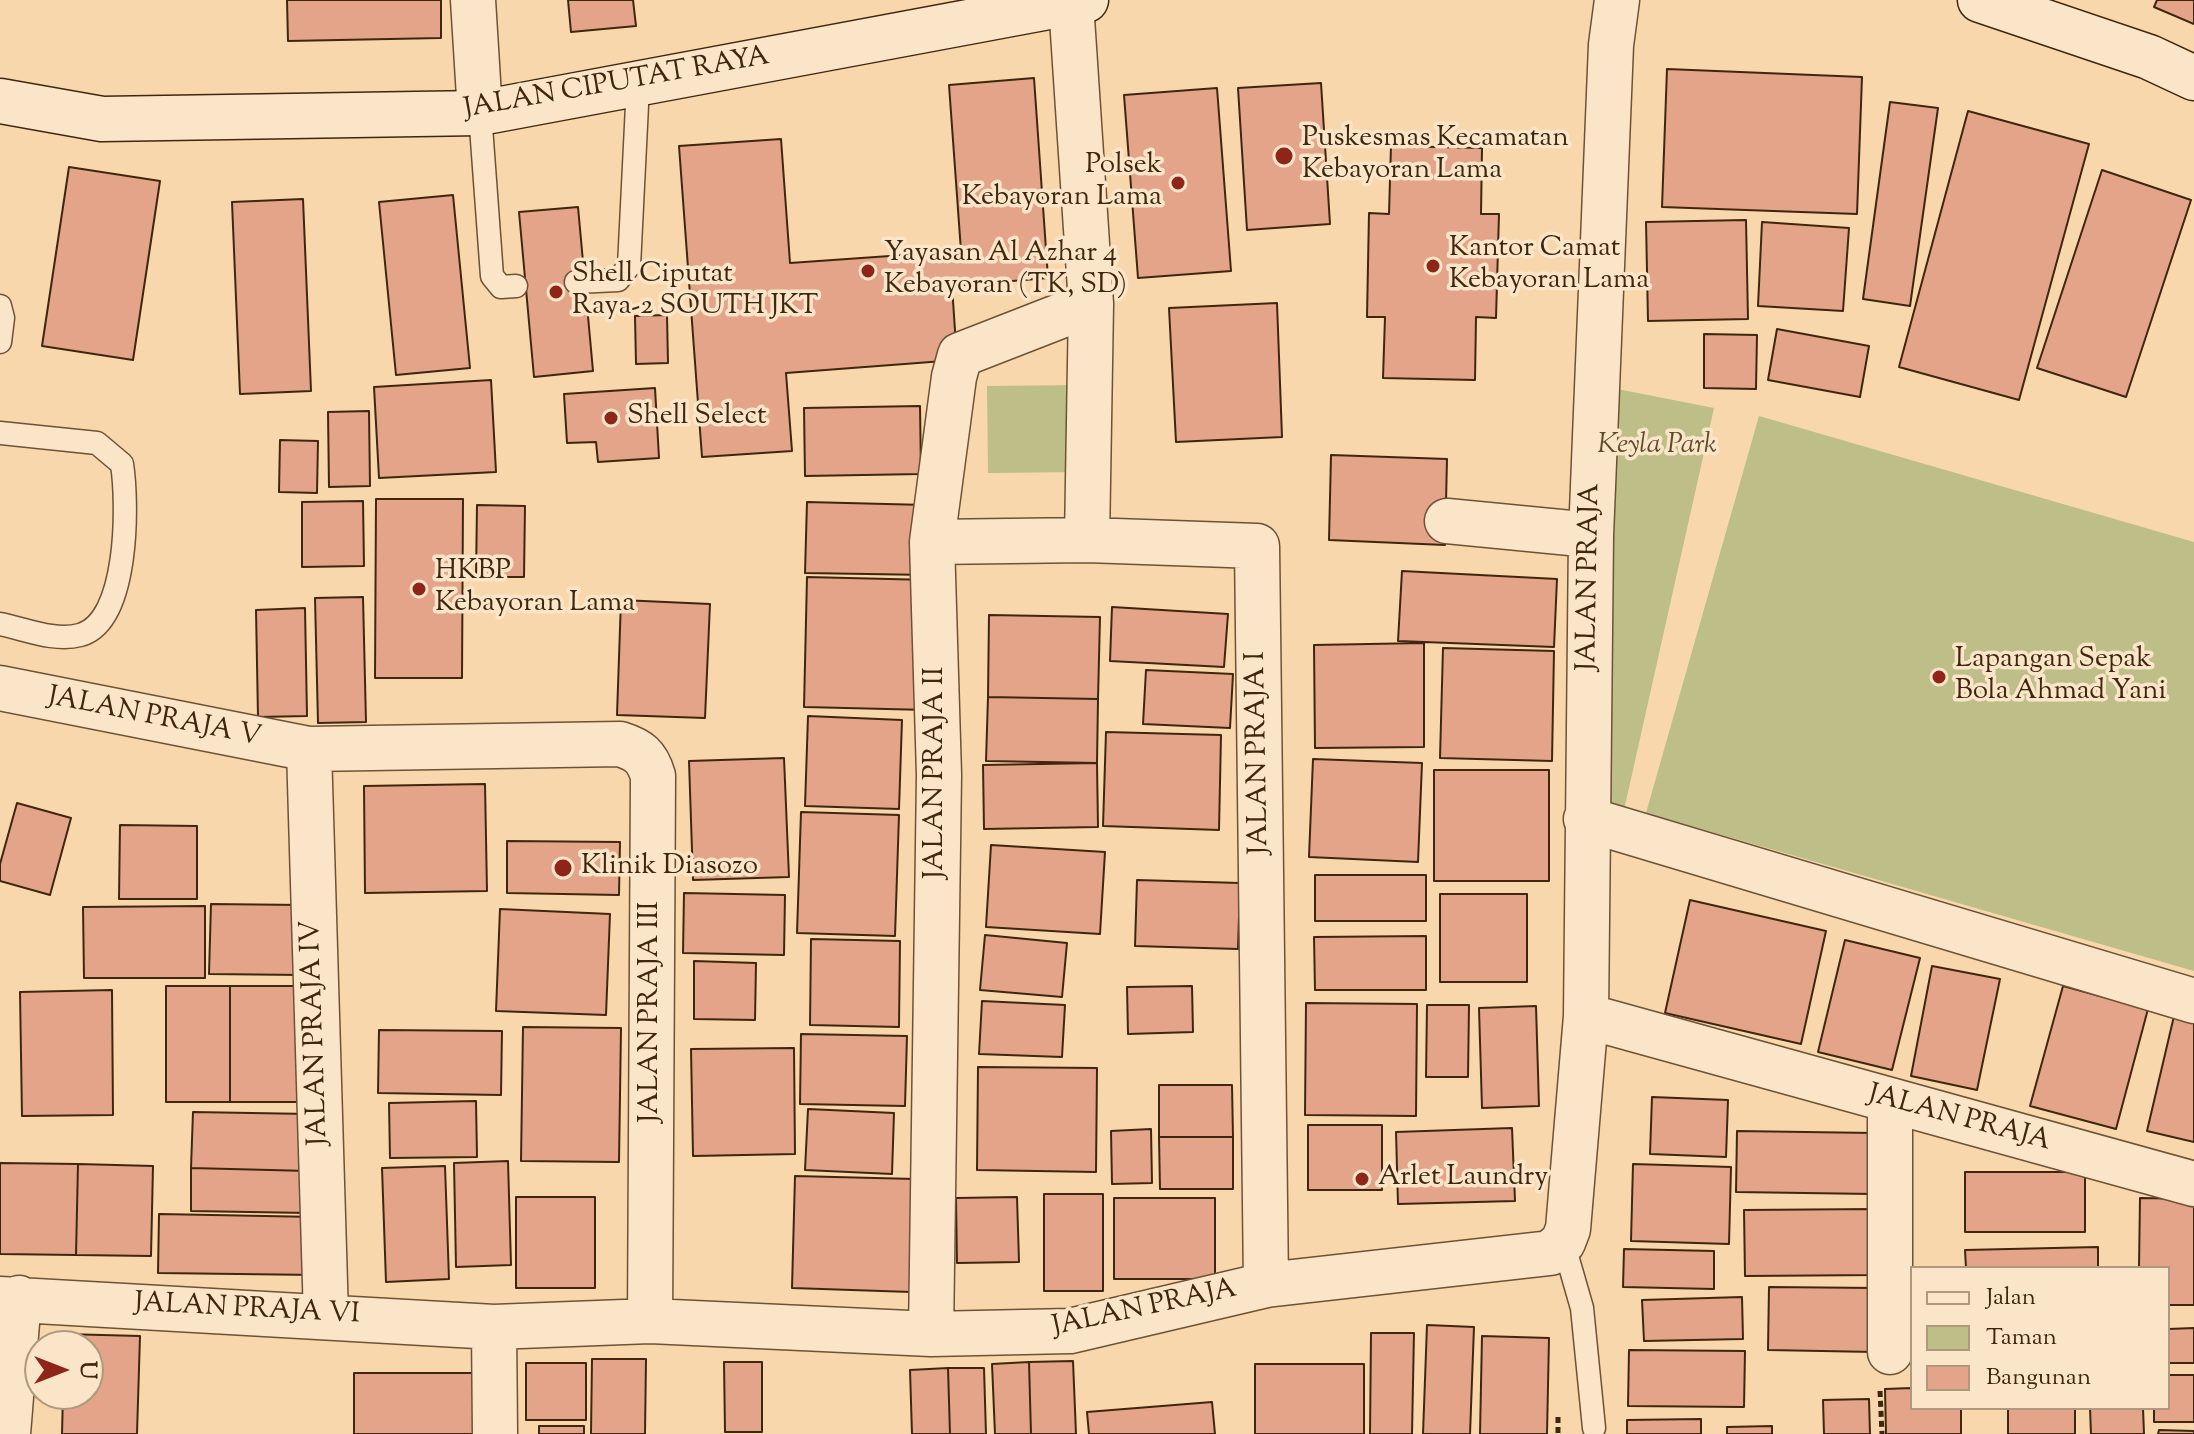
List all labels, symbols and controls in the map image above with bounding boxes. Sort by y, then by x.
street label: JALAN CIPUTAT RAYA [462,42,772,128]
place label: Puskesmas Kecamatan Kebayoran Lama [1302,123,1569,189]
marker: Puskesmas Kecamatan Kebayoran Lama [1273,145,1295,167]
place label: Polsek Kebayoran Lama [962,150,1162,216]
marker: Polsek Kebayoran Lama [1169,174,1187,192]
place label: Kantor Camat Kebayoran Lama [1449,233,1649,299]
place label: Yayasan Al Azhar 4 Kebayoran (TK, SD) [884,238,1127,304]
marker: Kantor Camat Kebayoran Lama [1424,257,1442,275]
place label: Shell Ciputat Raya-2 SOUTH JKT [572,259,818,325]
marker: Yayasan Al Azhar 4 Kebayoran (TK, SD) [859,262,877,280]
marker: Shell Ciputat Raya-2 SOUTH JKT [547,283,565,301]
place label: Shell Select [627,401,767,435]
marker: Shell Select [602,409,620,427]
park label: Keyla Park [1597,430,1717,464]
street label: JALAN PRAJA [1573,483,1609,671]
place label: HKBP Kebayoran Lama [435,556,635,622]
marker: HKBP Kebayoran Lama [410,580,428,598]
place label: Lapangan Sepak Bola Ahmad Yani [1955,644,2167,710]
street label: JALAN PRAJA I [1241,651,1279,855]
street label: JALAN PRAJA II [920,667,954,879]
marker: Lapangan Sepak Bola Ahmad Yani [1930,668,1948,686]
street label: JALAN PRAJA V [45,682,263,756]
place label: Klinik Diasozo [581,851,758,885]
marker: Klinik Diasozo [552,857,574,879]
street label: JALAN PRAJA III [635,901,669,1123]
street label: JALAN PRAJA IV [296,920,338,1146]
street label: JALAN PRAJA [1864,1079,2054,1161]
place label: Arlet Laundry [1378,1162,1548,1196]
marker: Arlet Laundry [1353,1170,1371,1188]
legend [1910,1266,2170,1410]
street label: JALAN PRAJA [1050,1274,1240,1346]
text: Jalan [1986,1281,2036,1315]
street label: JALAN PRAJA VI [133,1288,361,1334]
text: Taman [1986,1321,2057,1355]
north arrow [24,1330,104,1410]
text: U [70,1361,102,1379]
text: Bangunan [1986,1361,2091,1395]

